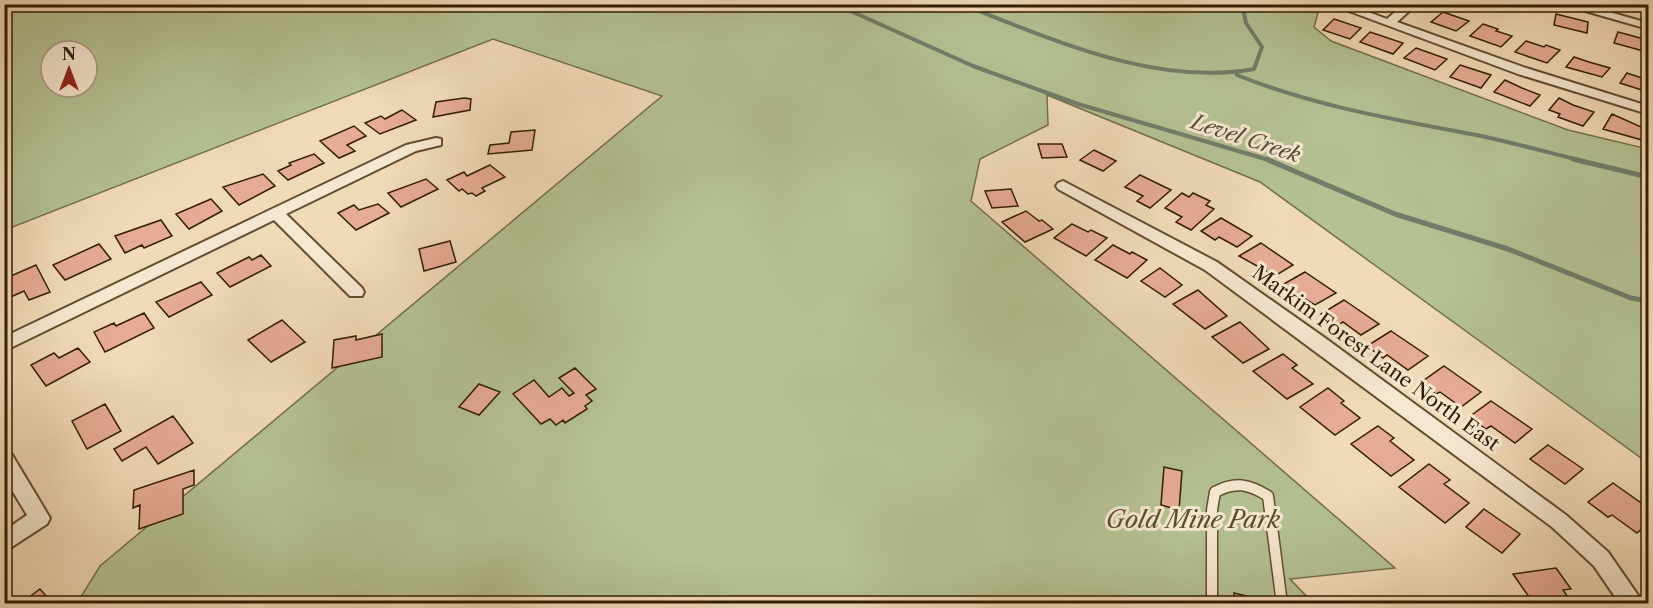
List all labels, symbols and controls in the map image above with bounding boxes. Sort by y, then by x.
north arrow [39,39,99,99]
text: N [62,44,76,64]
water label: Level Creek [1186,108,1304,167]
street label: Markim Forest Lane North East [1248,260,1504,456]
park label: Gold Mine Park [1106,505,1281,534]

